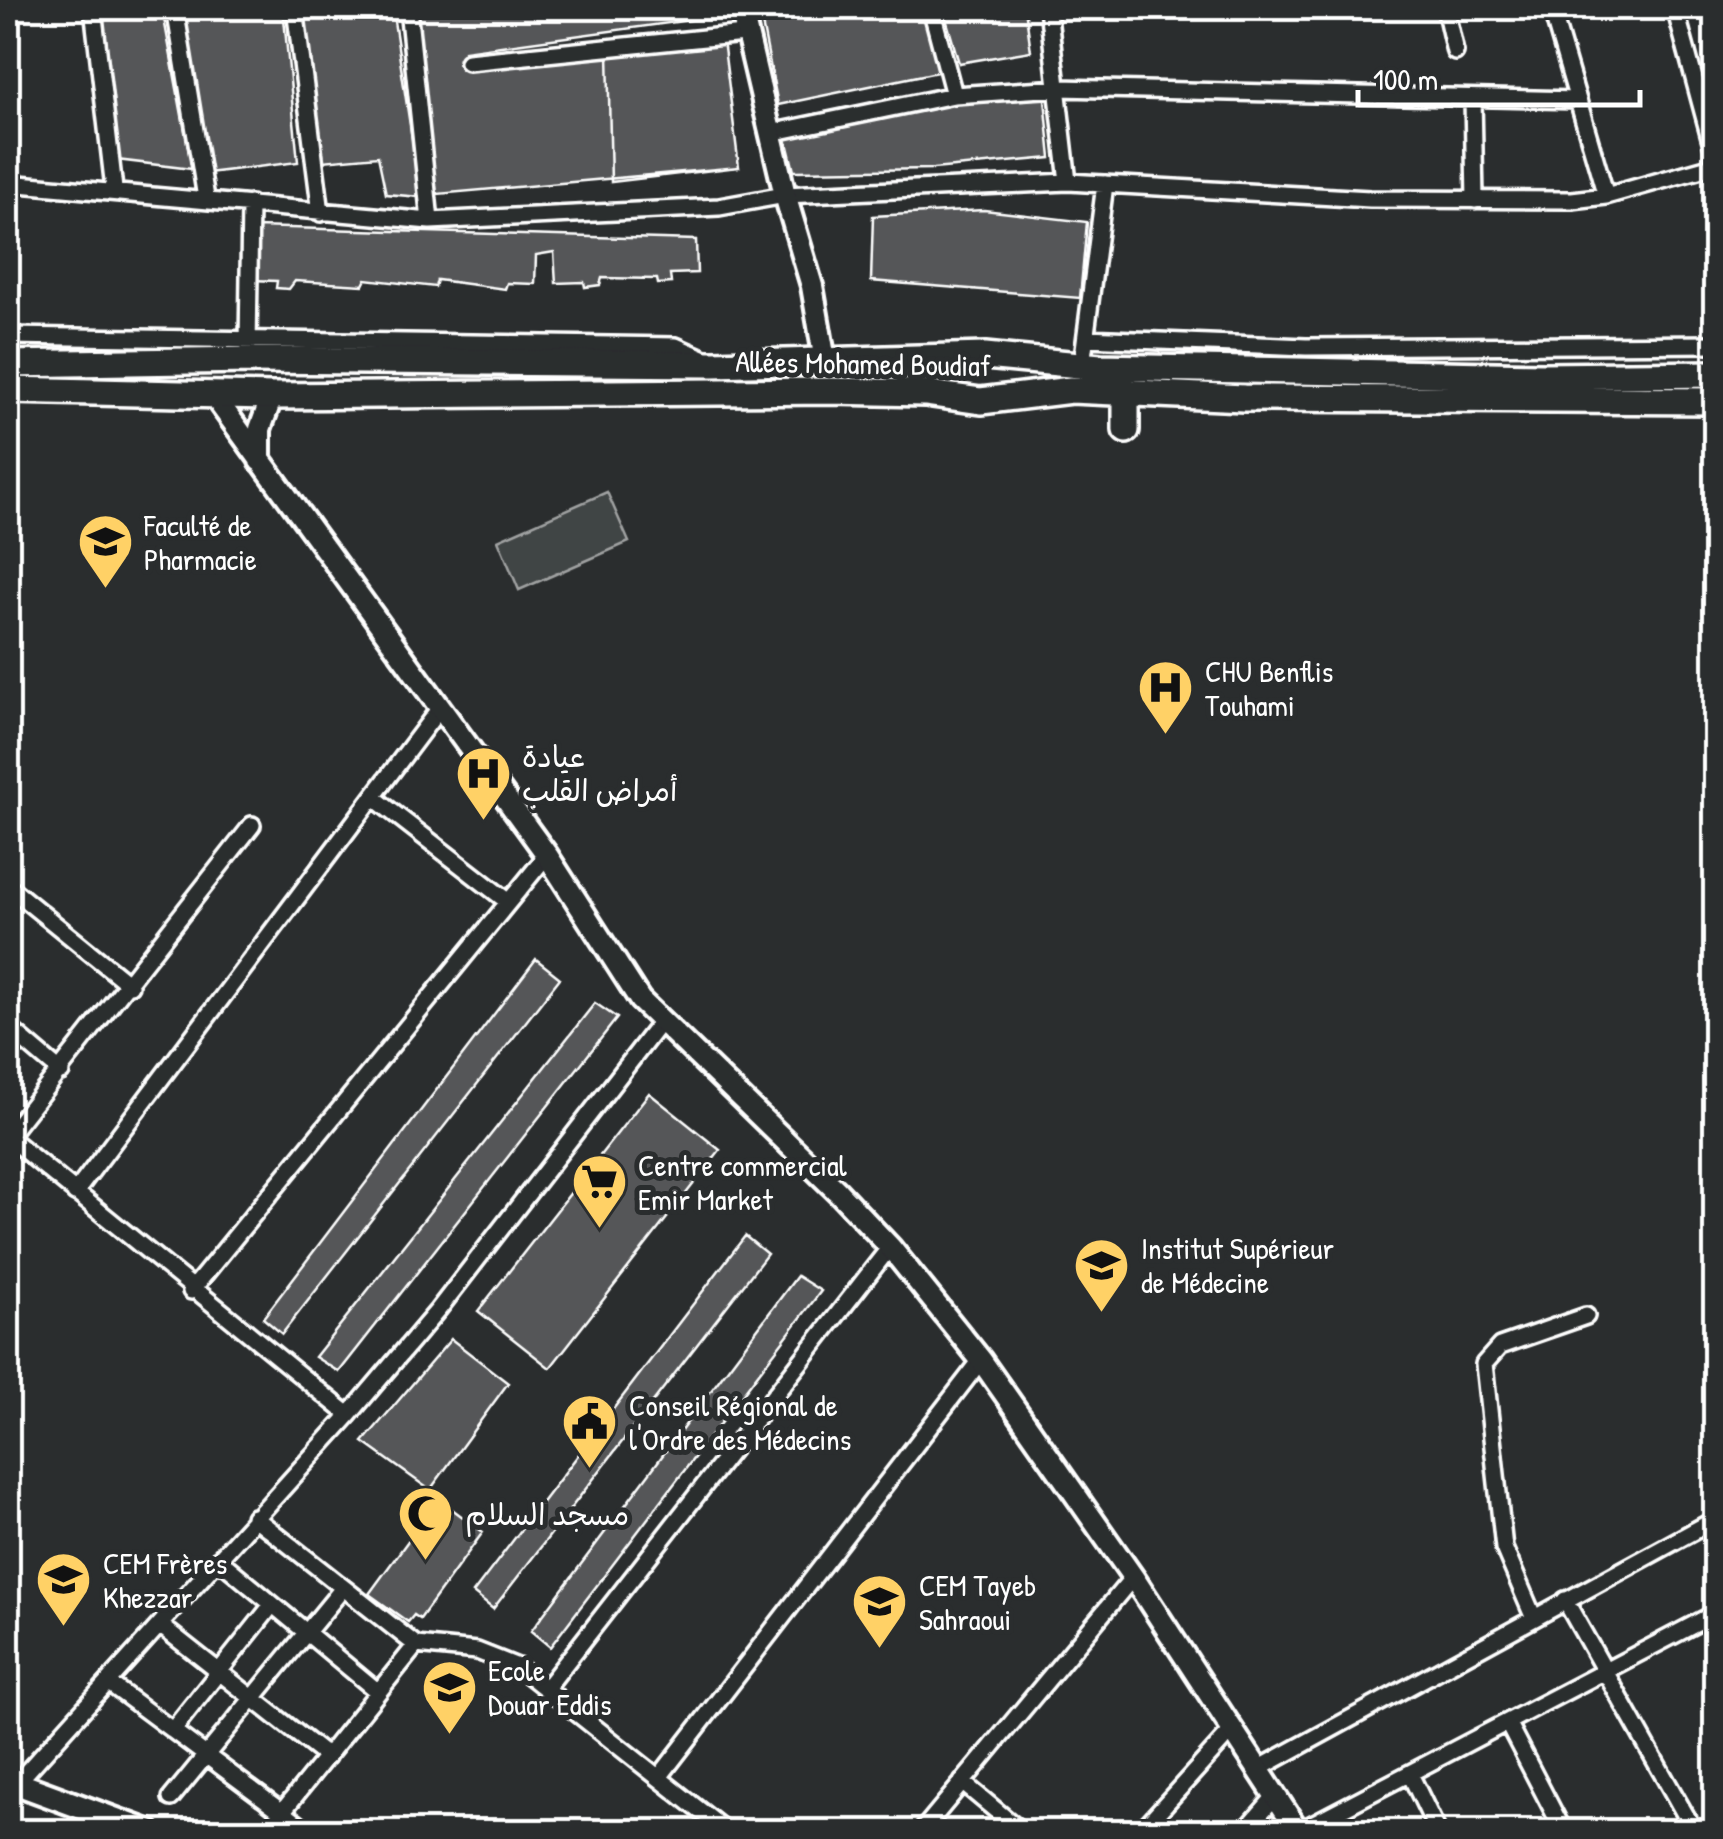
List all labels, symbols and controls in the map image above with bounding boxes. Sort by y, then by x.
scale bar [1358,45,1640,107]
text: 100 m [1373,59,1438,99]
street label: Allées Mohamed Boudiaf [735,341,991,385]
place label: Faculté de Pharmacie [143,505,257,579]
school or university icon: Faculté de Pharmacie [75,512,135,591]
place label: CHU Benflis Touhami [1205,651,1333,725]
hospital icon: CHU Benflis Touhami [1136,658,1196,737]
place label: عيادة أمراض القلب [522,736,677,810]
hospital icon: عيادة أمراض القلب [453,743,513,822]
place label: Centre commercial Emir Market [638,1145,847,1219]
supermarket icon: Centre commercial Emir Market [569,1152,629,1231]
place label: Institut Supérieur de Médecine [1141,1228,1334,1302]
school or university icon: Institut Supérieur de Médecine [1072,1235,1132,1314]
place label: Conseil Régional de l'Ordre des Médecins [629,1385,851,1459]
public building icon: Conseil Régional de l'Ordre des Médecins [560,1392,620,1471]
mosque icon: مسجد السلام [396,1484,456,1563]
place label: مسجد السلام [465,1494,629,1537]
place label: CEM Frères Khezzar [103,1543,227,1617]
school or university icon: CEM Frères Khezzar [34,1550,94,1629]
place label: CEM Tayeb Sahraoui [919,1565,1036,1639]
school or university icon: CEM Tayeb Sahraoui [850,1572,910,1651]
place label: Ecole Douar Eddis [488,1650,611,1724]
school or university icon: Ecole Douar Eddis [419,1657,479,1736]

